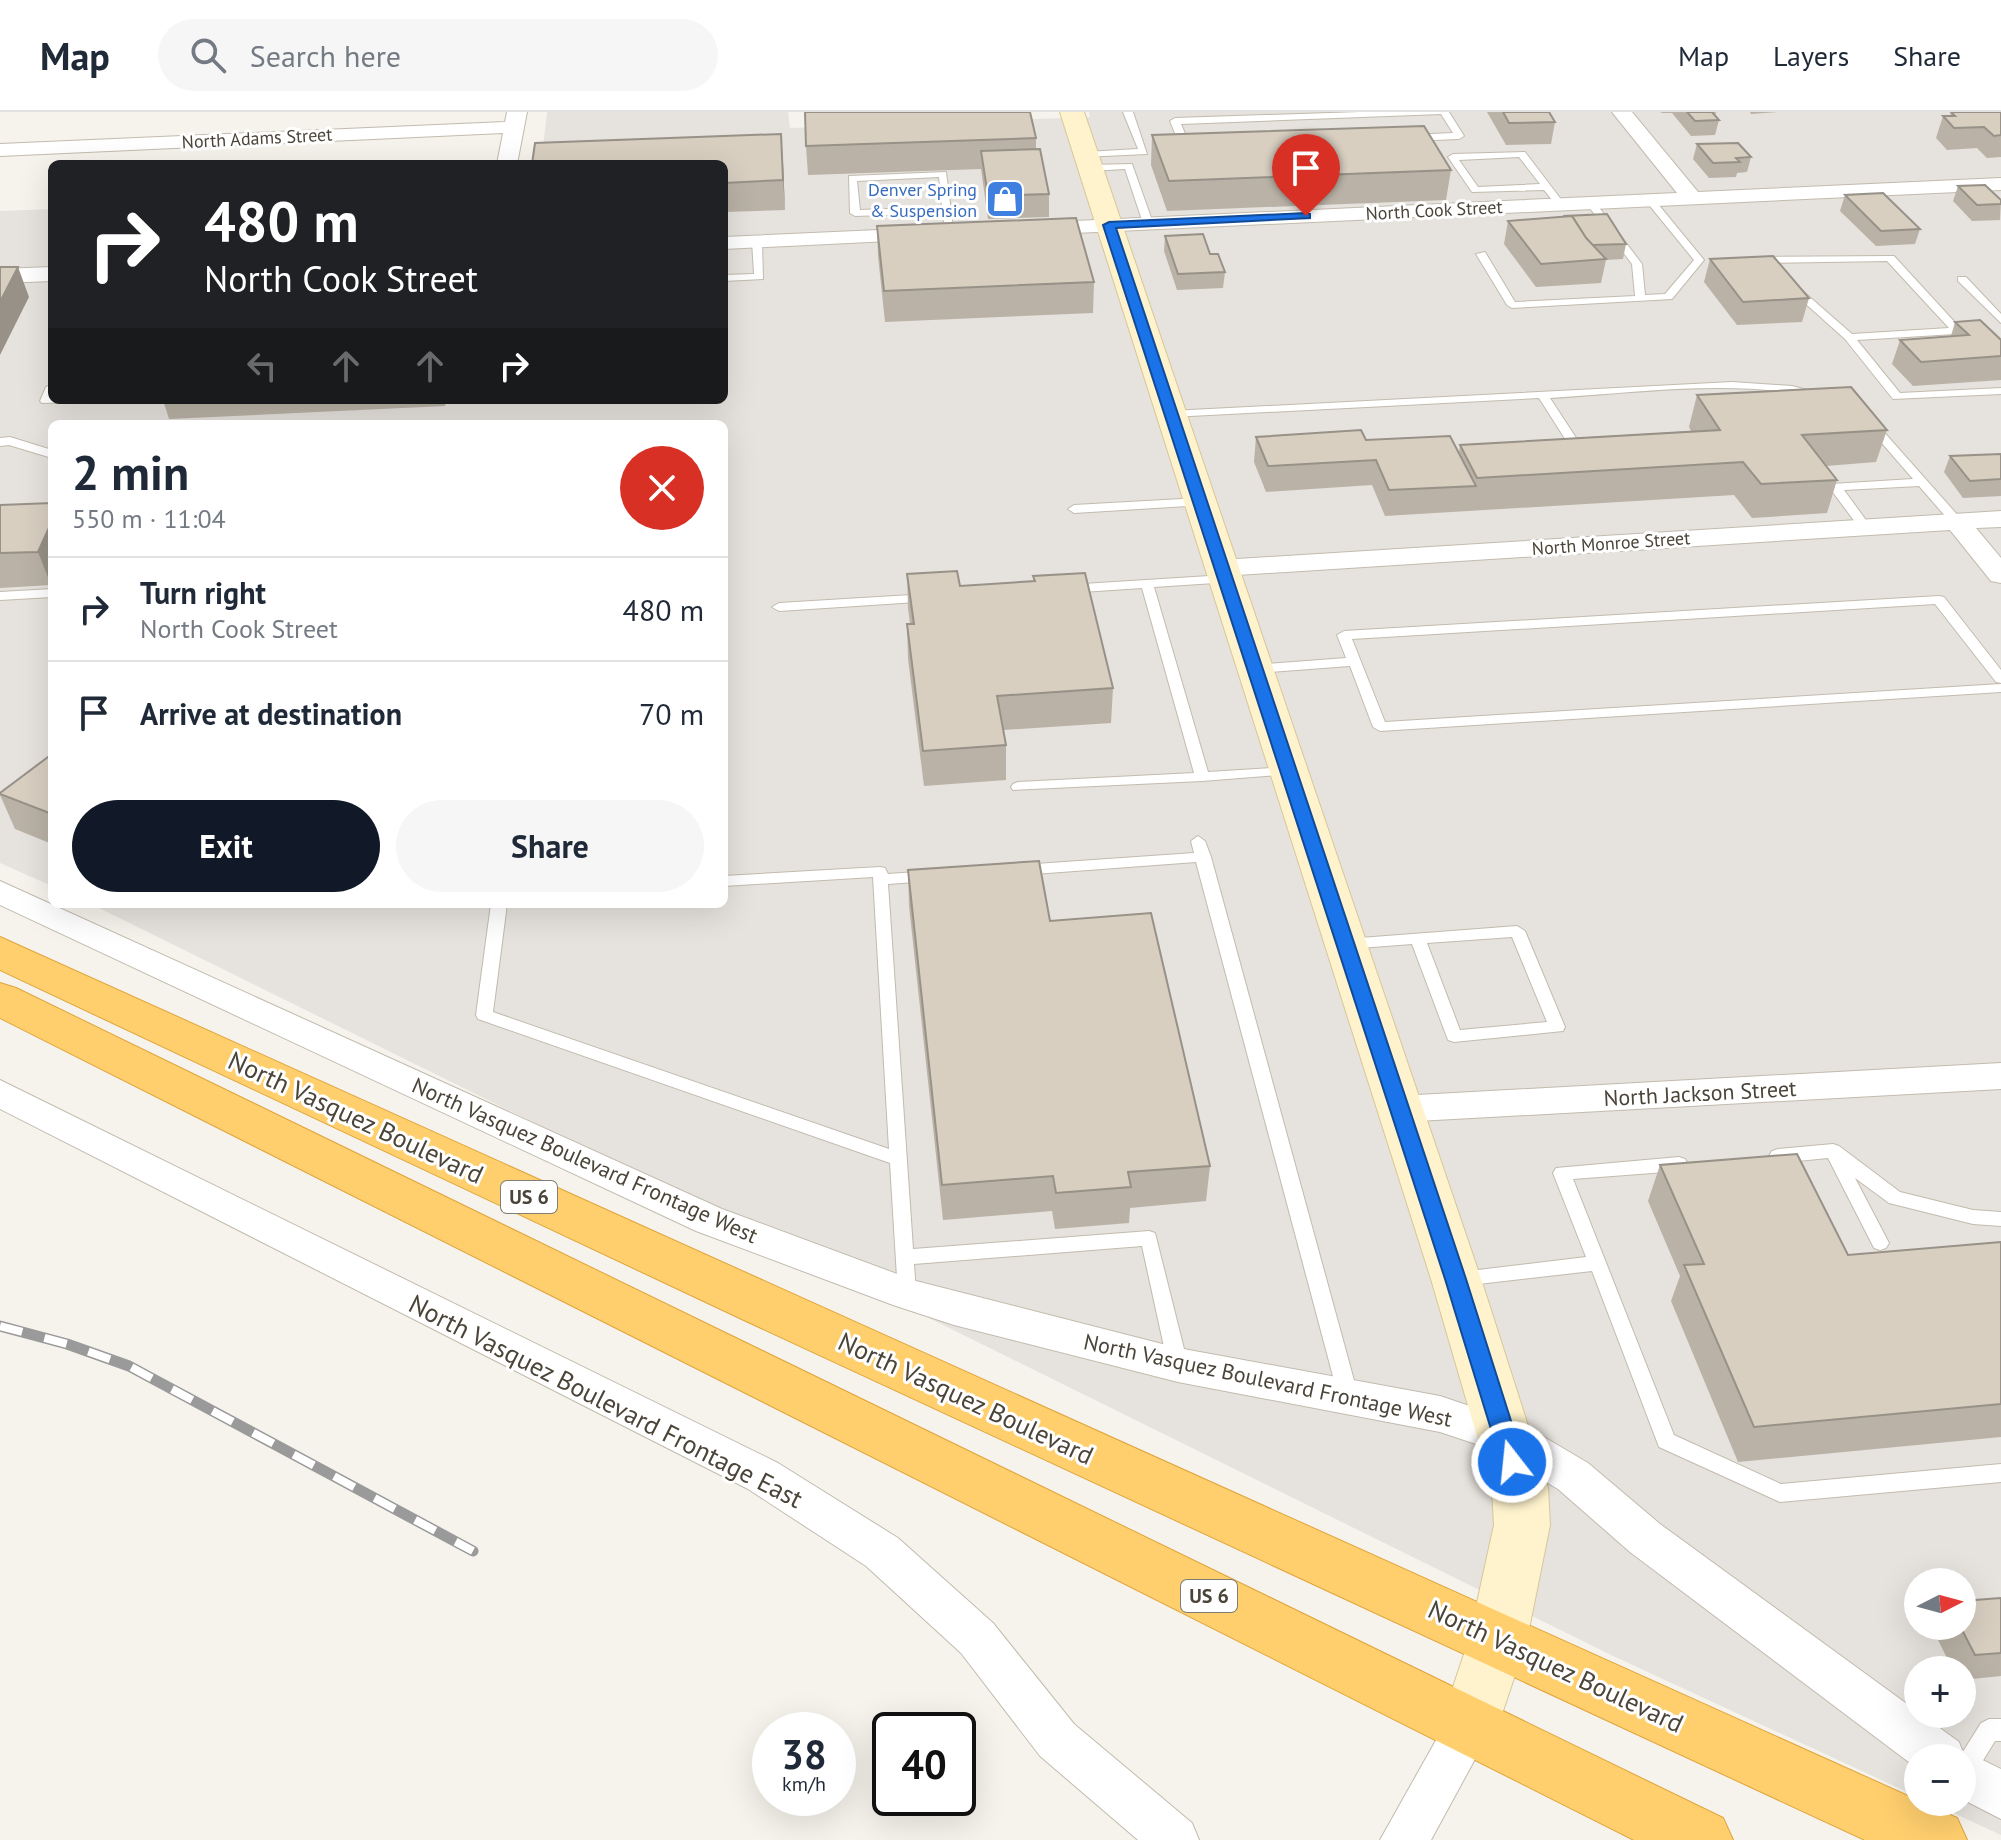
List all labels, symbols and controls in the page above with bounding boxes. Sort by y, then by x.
search box [158,19,718,91]
text: Map [40,31,110,80]
icon: search [186,33,230,77]
text: Search here [250,36,401,75]
text: Map [1678,37,1729,74]
text: Layers [1773,37,1849,74]
text: Share [1893,37,1961,74]
street label: North Adams Street [181,123,333,153]
pin [1272,134,1340,216]
icon: arrive [1284,146,1328,190]
place label: Denver Spring & Suspension [868,178,977,222]
shop icon: Denver Spring & Suspension [984,178,1026,220]
text: 480 m [204,185,359,257]
icon: right [72,192,176,296]
street label: North Cook Street [1365,195,1503,225]
text: North Cook Street [204,255,478,302]
icon: left [240,344,284,388]
icon: ahead [324,344,368,388]
icon: ahead [408,344,452,388]
icon: right [492,344,536,388]
text: 2 min [72,441,189,503]
button: close [620,446,704,530]
text: 550 m · 11:04 [72,502,226,535]
street label: North Monroe Street [1531,526,1691,560]
text: Turn right [140,573,266,612]
icon: right [72,587,116,631]
text: 480 m [623,590,704,629]
text: North Cook Street [140,612,338,645]
icon: arrive [72,691,116,735]
text: Arrive at destination [140,694,402,733]
text: 70 m [639,694,704,733]
button: Exit [72,800,380,892]
button: Share [396,800,704,892]
street label: North Vasquez Boulevard [223,1043,489,1191]
street label: North Vasquez Boulevard Frontage West [408,1071,763,1249]
street label: North Jackson Street [1603,1074,1798,1112]
road number: US 6 [501,1181,557,1213]
street label: North Vasquez Boulevard Frontage East [404,1287,809,1515]
street label: North Vasquez Boulevard [833,1324,1099,1472]
street label: North Vasquez Boulevard Frontage West [1081,1327,1455,1433]
position arrow [1470,1420,1554,1504]
north arrow [1904,1568,1976,1640]
map controls [1904,1568,1976,1816]
road number: US 6 [1181,1580,1237,1612]
street label: North Vasquez Boulevard [1423,1592,1689,1740]
button: + [1904,1656,1976,1728]
speed limit sign: 40 [872,1712,976,1816]
text: 38 [781,1728,827,1780]
button: − [1904,1744,1976,1816]
text: km/h [782,1771,826,1797]

